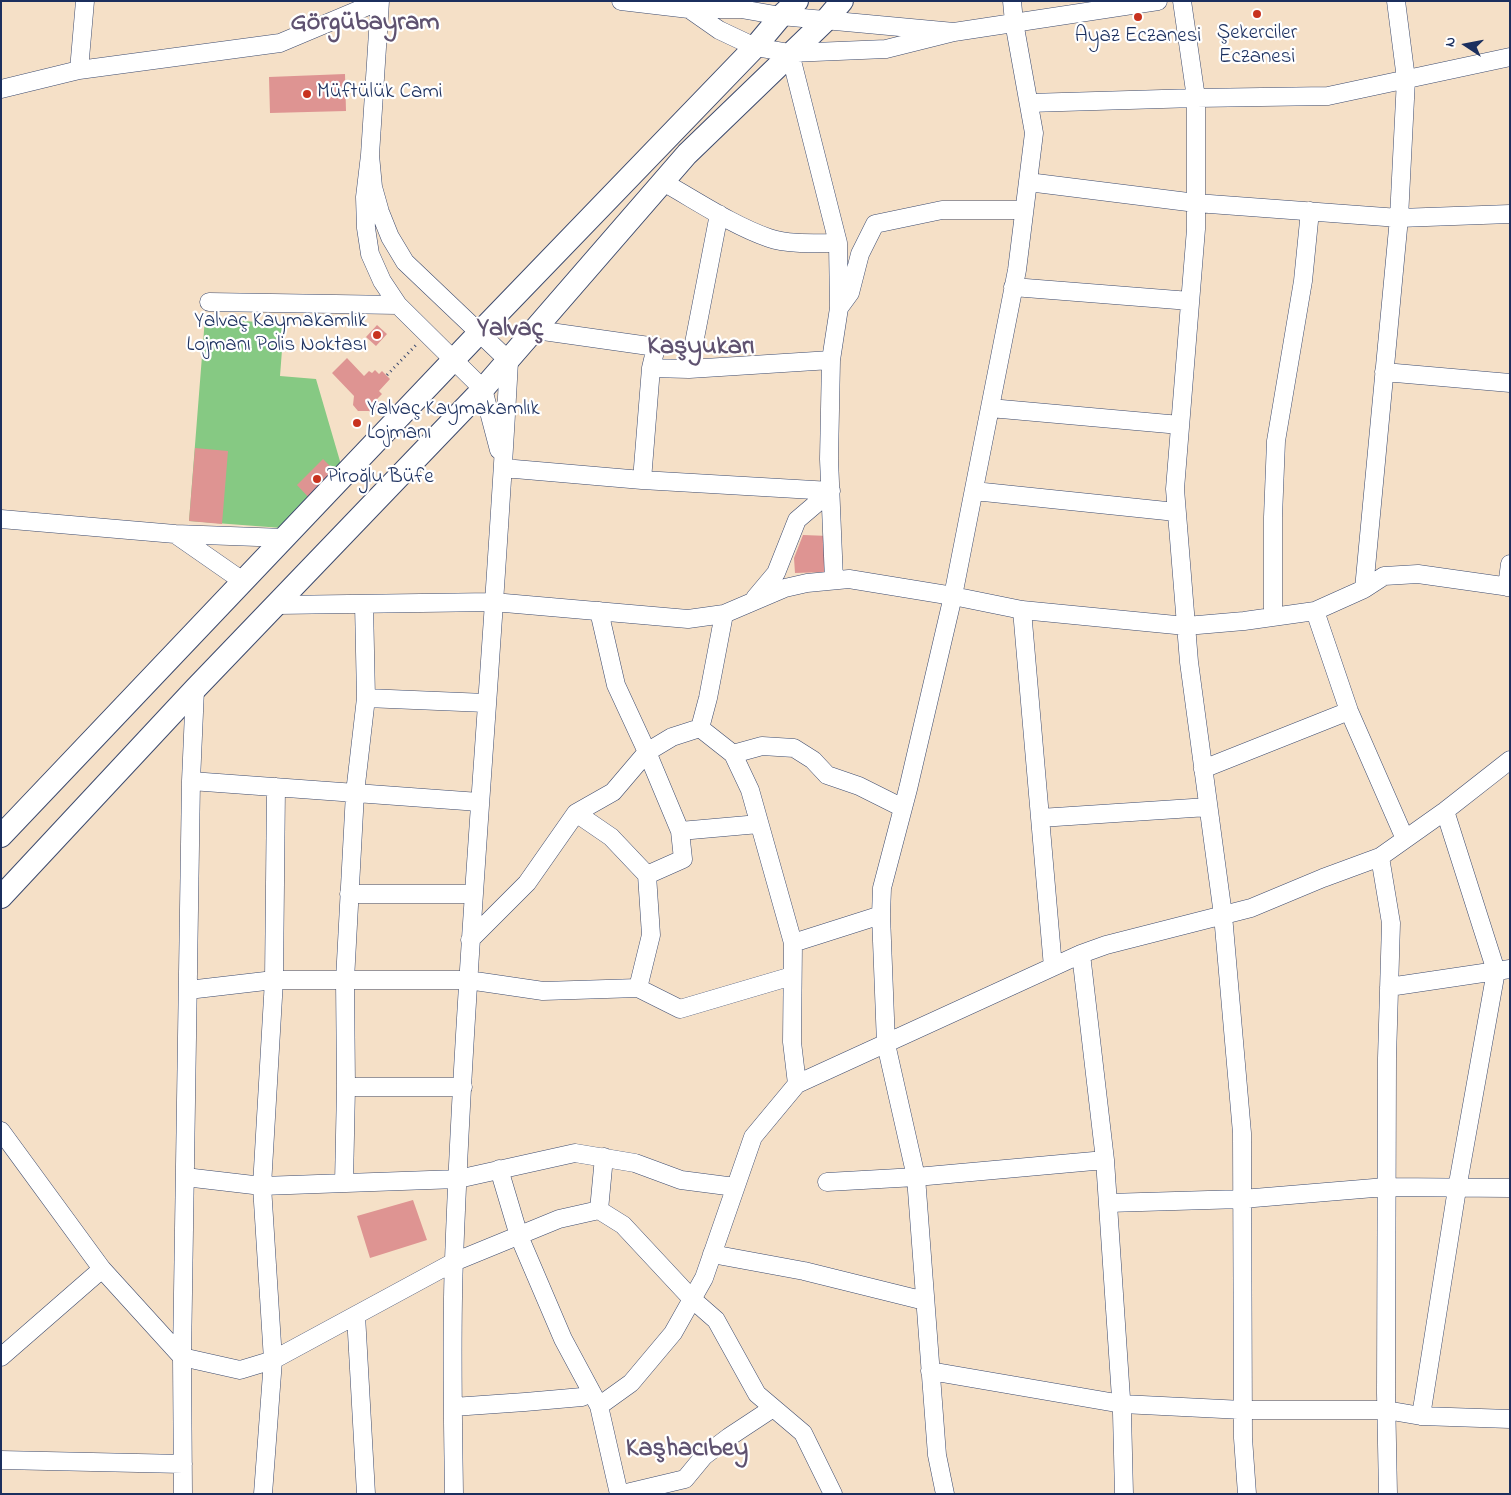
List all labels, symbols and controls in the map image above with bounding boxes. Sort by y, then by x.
marker: Şekerciler Eczanesi [1251,8,1263,20]
district label: Görgübayram [291,9,439,41]
marker: Ayaz Eczanesi [1132,11,1144,23]
north arrow [1441,20,1491,70]
place label: Şekerciler Eczanesi [1217,22,1297,72]
place label: Ayaz Eczanesi [1075,25,1201,51]
text: N [1440,35,1462,49]
place label: Müftülük Cami [317,81,442,107]
marker: Müftülük Cami [301,88,313,100]
place label: Yalvaç Kaymakamlık Lojmanı Polis Noktası [187,310,367,360]
district label: Yalvaç [477,315,543,347]
marker: Yalvaç Kaymakamlık Lojmanı Polis Noktası [371,329,383,341]
district label: Kaşyukarı [647,333,755,365]
place label: Yalvaç Kaymakamlık Lojmanı [367,398,540,448]
marker: Yalvaç Kaymakamlık Lojmanı [351,417,363,429]
place label: Piroğlu Büfe [327,466,434,492]
marker: Piroğlu Büfe [311,473,323,485]
district label: Kaşhacıbey [626,1435,748,1467]

